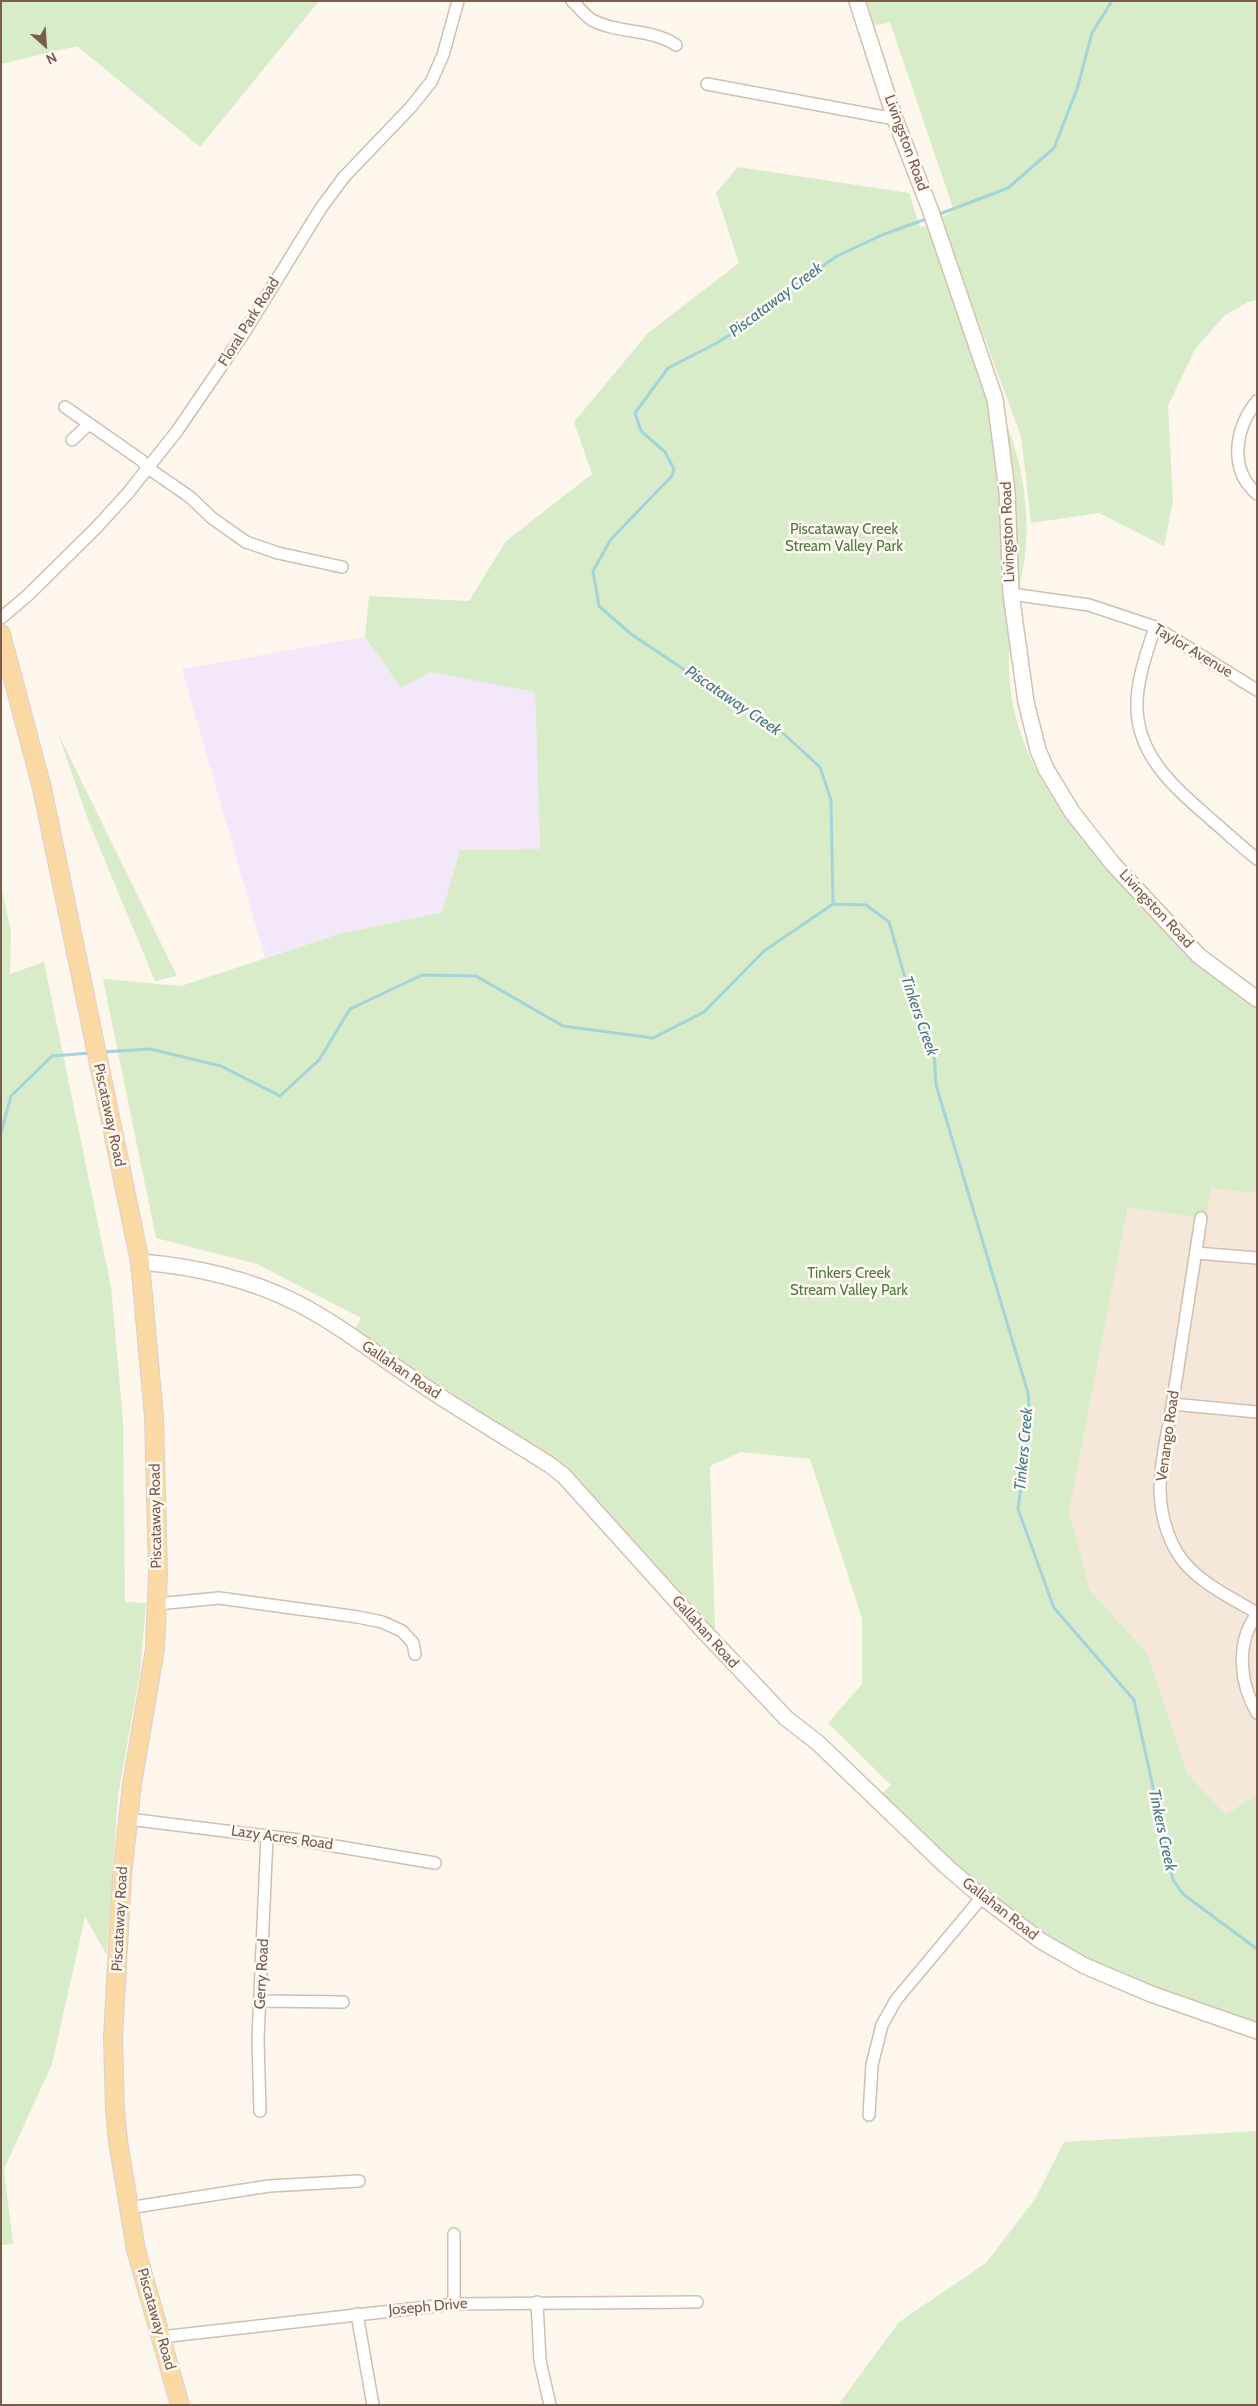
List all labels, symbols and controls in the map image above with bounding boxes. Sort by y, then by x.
north arrow [20,20,70,70]
text: N [43,48,60,69]
street label: Livingston Road [880,93,932,193]
water label: Piscataway Creek [726,259,826,341]
street label: Floral Park Road [215,274,283,370]
street label: Livingston Road [997,481,1019,583]
park label: Piscataway Creek Stream Valley Park [785,521,903,556]
street label: Taylor Avenue [1150,620,1236,682]
water label: Piscataway Creek [681,662,785,740]
street label: Livingston Road [1115,866,1197,952]
water label: Tinkers Creek [896,973,942,1059]
street label: Piscataway Road [89,1062,129,1168]
park label: Tinkers Creek Stream Valley Park [790,1265,908,1300]
street label: Gallahan Road [358,1337,444,1403]
street label: Venango Road [1153,1389,1183,1483]
water label: Tinkers Creek [1011,1407,1037,1491]
street label: Piscataway Road [146,1463,166,1569]
street label: Gallahan Road [668,1592,742,1672]
water label: Tinkers Creek [1144,1787,1180,1873]
street label: Lazy Acres Road [230,1822,334,1854]
street label: Piscataway Road [108,1866,132,1972]
street label: Gallahan Road [959,1874,1041,1944]
street label: Gerry Road [251,1938,273,2010]
street label: Piscataway Road [133,2266,179,2372]
street label: Joseph Drive [388,2295,468,2319]

